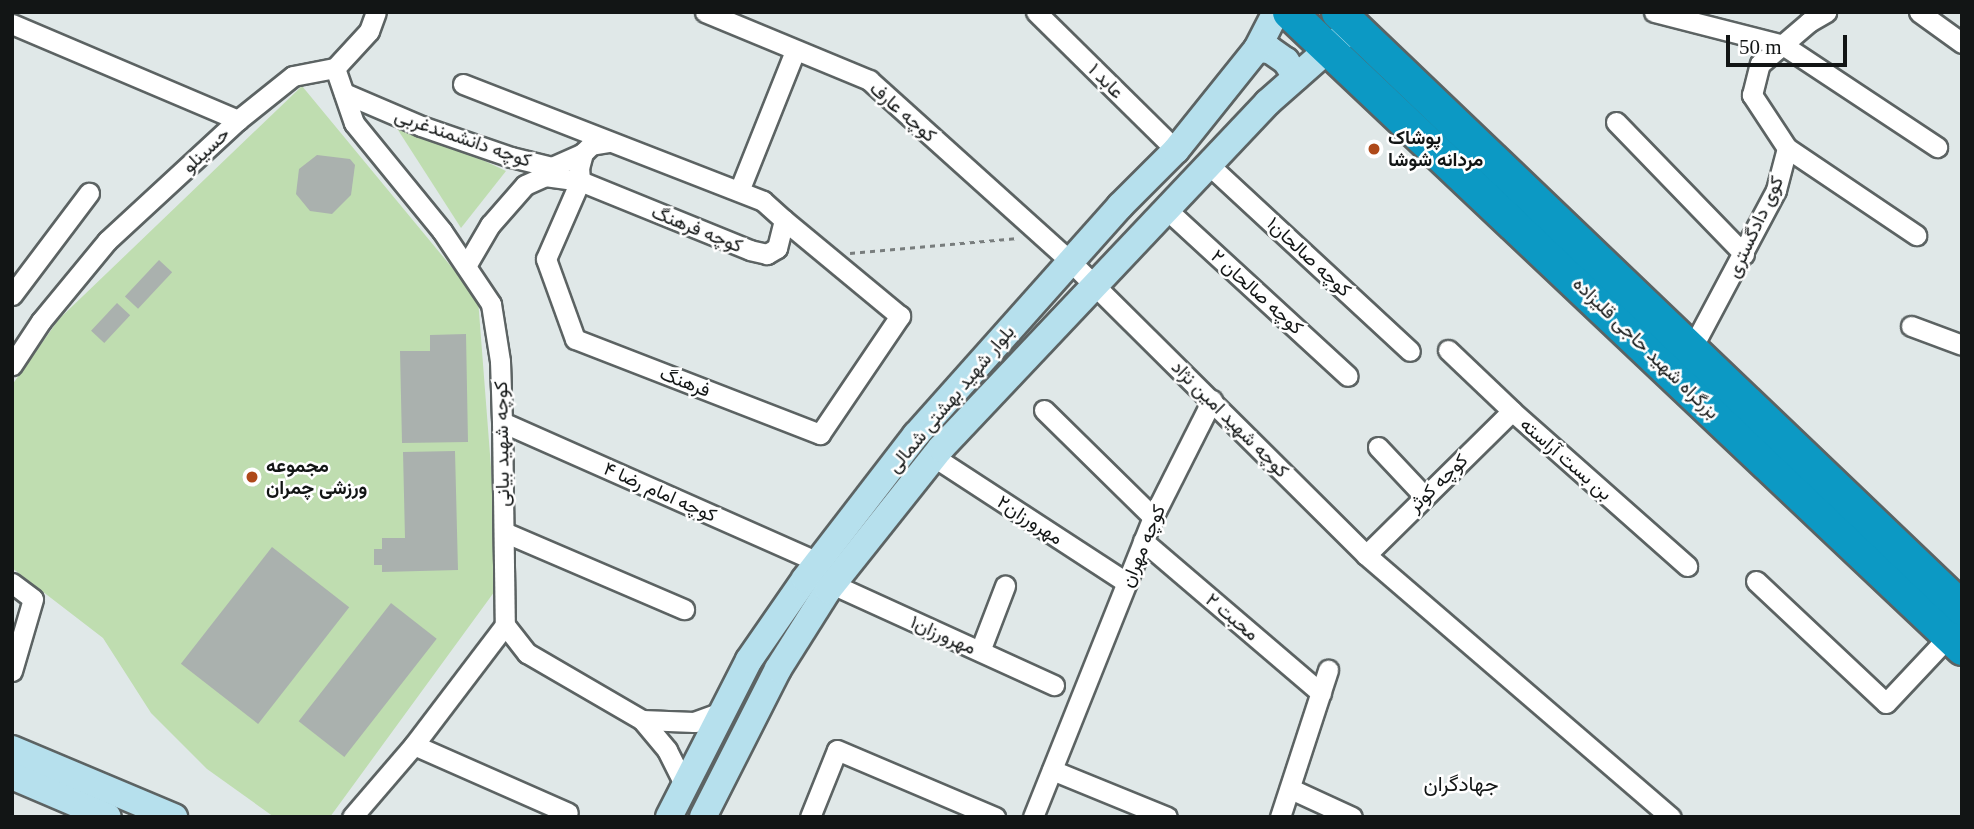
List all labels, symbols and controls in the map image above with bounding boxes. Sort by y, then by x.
scale bar [1729,21,1850,65]
text: 50 m [1739,35,1782,59]
street label: عابد ۱ [1084,59,1128,103]
street label: کوچه عارف [865,77,941,147]
street label: کوچه دانشمندغربی [392,104,534,172]
street label: حسینلو [178,122,234,178]
place label: پوشاک مردانه شوشا [1388,127,1483,171]
marker: پوشاک مردانه شوشا [1366,141,1382,157]
street label: کوی دادگستری [1722,173,1788,281]
street label: کوچه فرهنگ [648,200,746,258]
street label: کوچه صالحان۱ [1262,212,1356,302]
street label: کوچه صالحان ۲ [1206,245,1308,339]
street label: بزرگراه شهید حاجی قلیزاده [1568,272,1724,424]
street label: بلوار شهید بهشتی شمالی [883,321,1019,477]
street label: کوچه شهید امین نژاد [1167,356,1293,482]
street label: فرهنگ [657,362,713,402]
street label: کوچه شهید بیانی [490,381,514,507]
street label: بن بست آراسته [1515,413,1617,505]
street label: کوچه کوثر [1403,449,1473,517]
place label: مجموعه ورزشی چمران [266,455,367,499]
street label: کوچه امام رضا ۴ [600,457,720,527]
marker: مجموعه ورزشی چمران [244,469,260,485]
street label: مهرورزان۲ [993,490,1067,550]
street label: کوچه مهران [1115,501,1171,591]
street label: محبت ۲ [1201,588,1263,646]
street label: مهرورزان۱ [907,610,979,660]
district label: جهادگران [1424,771,1498,797]

